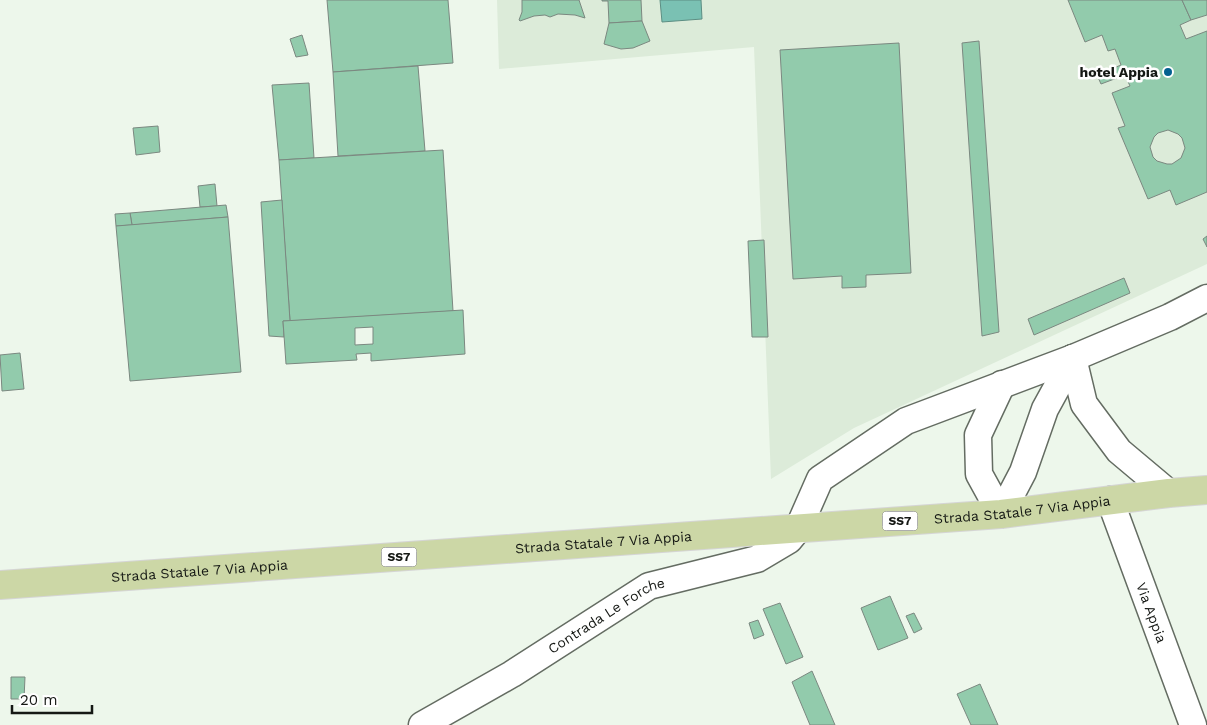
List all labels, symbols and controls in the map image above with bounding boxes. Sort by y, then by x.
place label: hotel Appia [1079,64,1159,80]
marker: hotel Appia [1162,66,1174,78]
street label: Strada Statale 7 Via Appia [933,492,1111,527]
road number: SS7 [882,512,918,530]
street label: Strada Statale 7 Via Appia [514,528,693,556]
road number: SS7 [382,548,416,566]
street label: Strada Statale 7 Via Appia [111,557,289,585]
street label: Contrada Le Forche [545,574,666,657]
street label: Via Appia [1133,580,1170,645]
scale bar [12,682,92,714]
text: 20 m [20,691,58,709]

